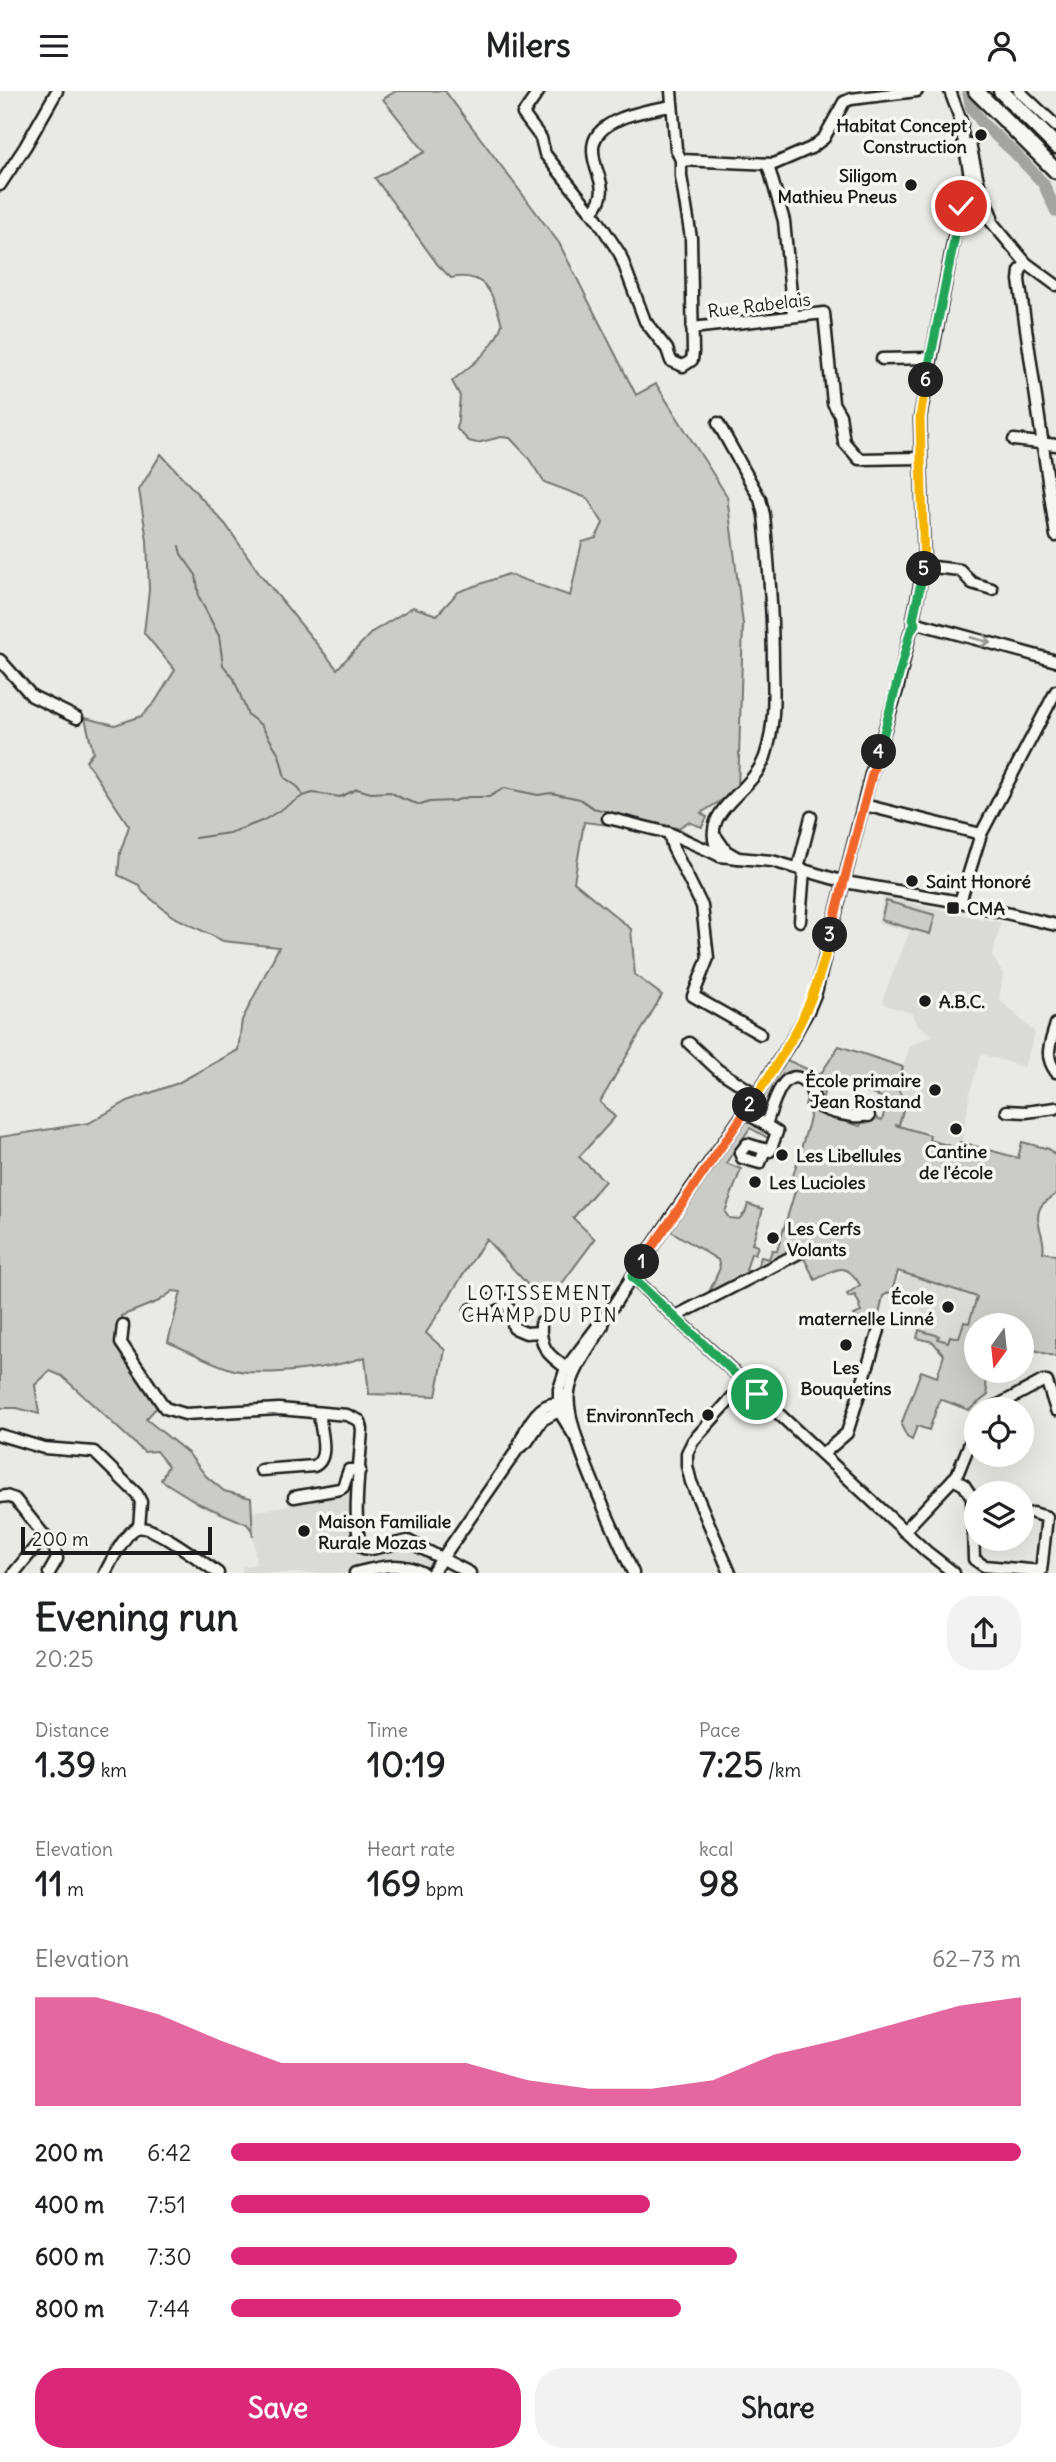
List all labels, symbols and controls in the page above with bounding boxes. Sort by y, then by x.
text: Milers [485,25,571,66]
icon: menu [35,27,73,65]
icon: person [983,27,1021,65]
place label: Habitat Concept Construction [836,114,968,158]
marker: Habitat Concept Construction [973,127,989,143]
place label: Siligom Mathieu Pneus [778,164,897,208]
pin [931,176,991,236]
marker: Siligom Mathieu Pneus [903,177,919,193]
icon: check [942,187,980,225]
street label: Rue Rabelais [706,287,812,323]
pin: 6 [908,363,944,397]
text: 6 [920,367,931,391]
pin: 5 [906,552,942,587]
text: 5 [918,556,929,580]
one-way arrow [969,634,992,647]
pin: 4 [862,735,896,769]
text: 4 [873,739,884,763]
place label: Saint Honoré [926,870,1031,893]
marker: Saint Honoré [904,873,920,889]
place label: CMA [967,897,1005,920]
marker: CMA [945,900,961,916]
pin: 3 [812,917,848,953]
text: 3 [824,922,835,946]
place label: A.B.C. [939,990,985,1013]
marker: A.B.C. [917,993,933,1009]
place label: École primaire Jean Rostand [805,1069,921,1113]
marker: École primaire Jean Rostand [927,1082,943,1098]
pin: 2 [732,1087,768,1123]
text: 2 [744,1092,755,1116]
marker: Cantine de l'école [948,1121,964,1137]
place label: Cantine de l'école [919,1140,993,1184]
place label: Les Libellules [796,1144,901,1167]
marker: Les Libellules [774,1147,790,1163]
place label: Les Lucioles [769,1171,866,1194]
marker: Les Lucioles [747,1174,763,1190]
place label: Les Cerfs Volants [787,1217,861,1261]
marker: Les Cerfs Volants [765,1230,781,1246]
pin: 1 [624,1245,660,1279]
text: 1 [638,1249,645,1273]
district label: LOTISSEMENT CHAMP DU PIN [461,1281,619,1327]
place label: École maternelle Linné [798,1286,934,1330]
marker: École maternelle Linné [940,1299,956,1315]
north arrow [964,1313,1034,1383]
map controls [964,1313,1034,1551]
marker: Les Bouquetins [838,1337,854,1353]
place label: Les Bouquetins [800,1356,892,1400]
pin [727,1364,787,1424]
icon: arrive [738,1375,776,1413]
button: locate [964,1397,1034,1467]
place label: EnvironnTech [586,1404,695,1427]
marker: EnvironnTech [700,1407,716,1423]
button: layers [964,1481,1034,1551]
place label: Maison Familiale Rurale Mozas [318,1510,452,1554]
marker: Maison Familiale Rurale Mozas [296,1523,312,1539]
scale bar [21,1524,212,1556]
text: 200 m [32,1527,89,1551]
text: Evening run [35,1594,238,1641]
button: share [947,1596,1021,1670]
text: 20:25 [35,1644,94,1673]
text: Distance [35,1718,109,1742]
text: Time [367,1718,408,1742]
text: Pace [699,1718,740,1742]
text: 1.39 [35,1742,96,1786]
text: 10:19 [367,1742,446,1786]
text: 7:25 [699,1742,763,1786]
text: km [96,1758,127,1782]
text: /km [763,1758,801,1782]
text: Elevation [35,1837,113,1861]
text: Heart rate [367,1837,455,1861]
text: kcal [699,1837,733,1861]
text: 11 [35,1861,63,1905]
text: 169 [367,1861,421,1905]
text: 98 [699,1861,739,1905]
text: m [63,1877,84,1901]
text: bpm [421,1877,464,1901]
text: Elevation [35,1944,129,1973]
text: 62–73 m [932,1944,1021,1973]
text: 200 m [35,2138,104,2167]
text: 6:42 [147,2138,191,2167]
text: 400 m [35,2190,104,2219]
text: 7:51 [147,2190,186,2219]
text: 600 m [35,2242,104,2271]
text: 7:30 [147,2242,192,2271]
text: 800 m [35,2294,104,2323]
text: 7:44 [147,2294,190,2323]
button: Save [35,2368,521,2448]
button: Share [535,2368,1021,2448]

